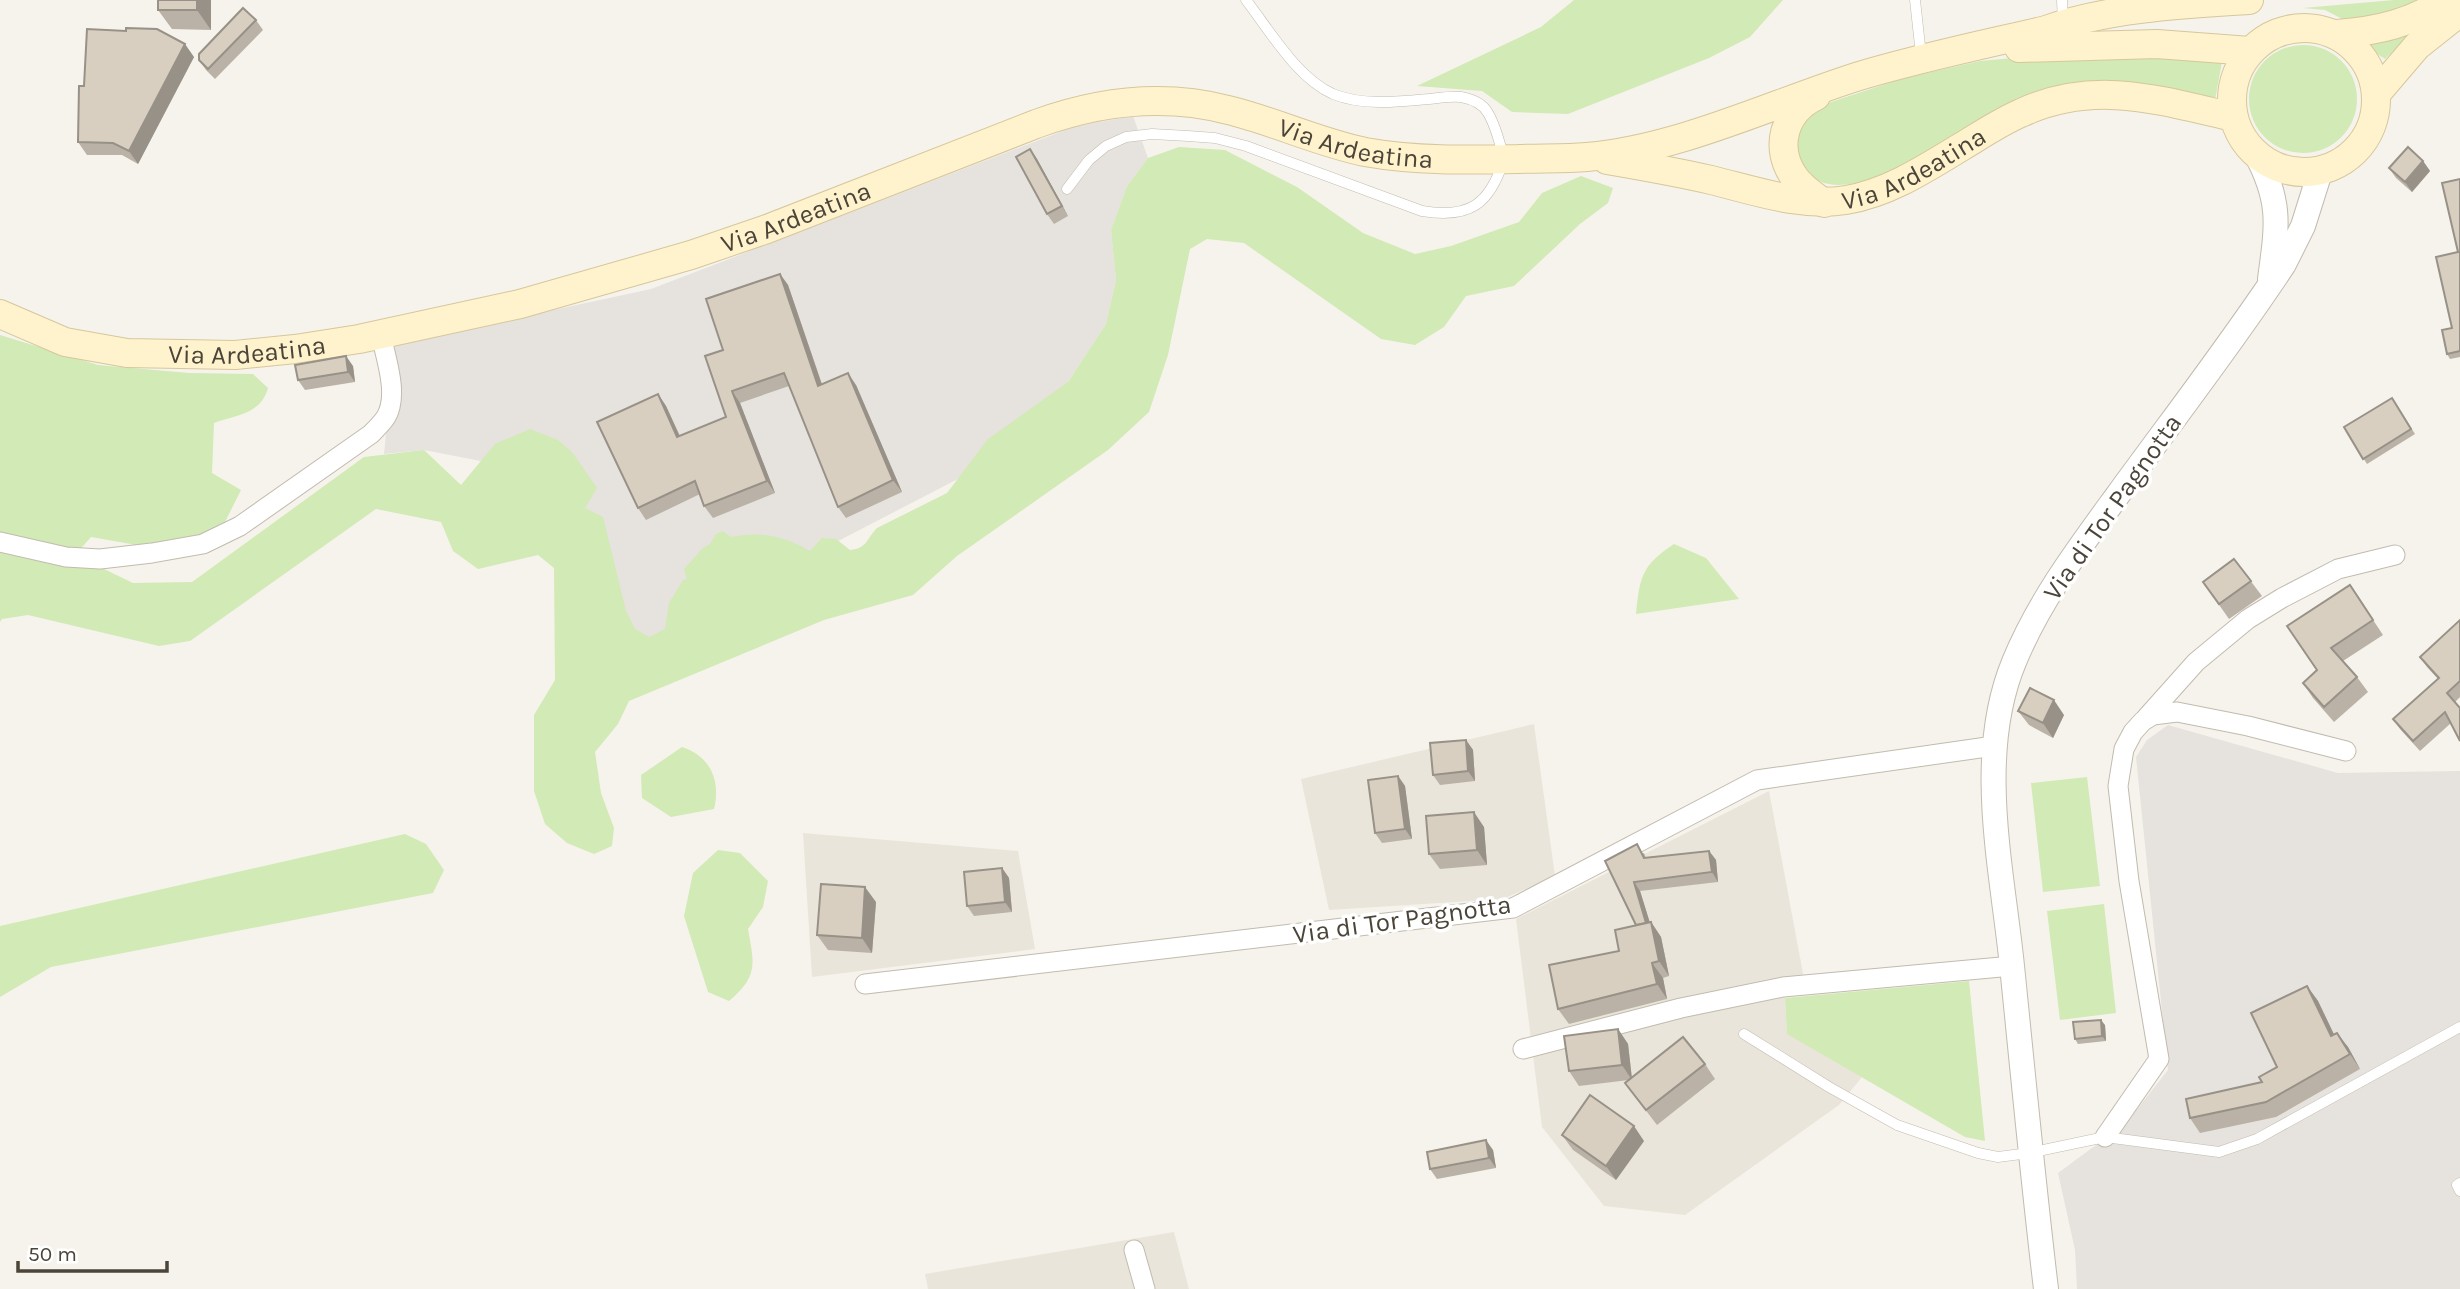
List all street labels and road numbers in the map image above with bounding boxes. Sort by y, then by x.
street label: Via Ardeatina [1274,112,1434,175]
street label: Via Ardeatina [1839,121,1992,217]
street label: Via Ardeatina [717,175,875,260]
street label: Via Ardeatina [168,329,328,371]
street label: Via di Tor Pagnotta [2037,408,2188,606]
street label: Via di Tor Pagnotta [1291,889,1513,950]

